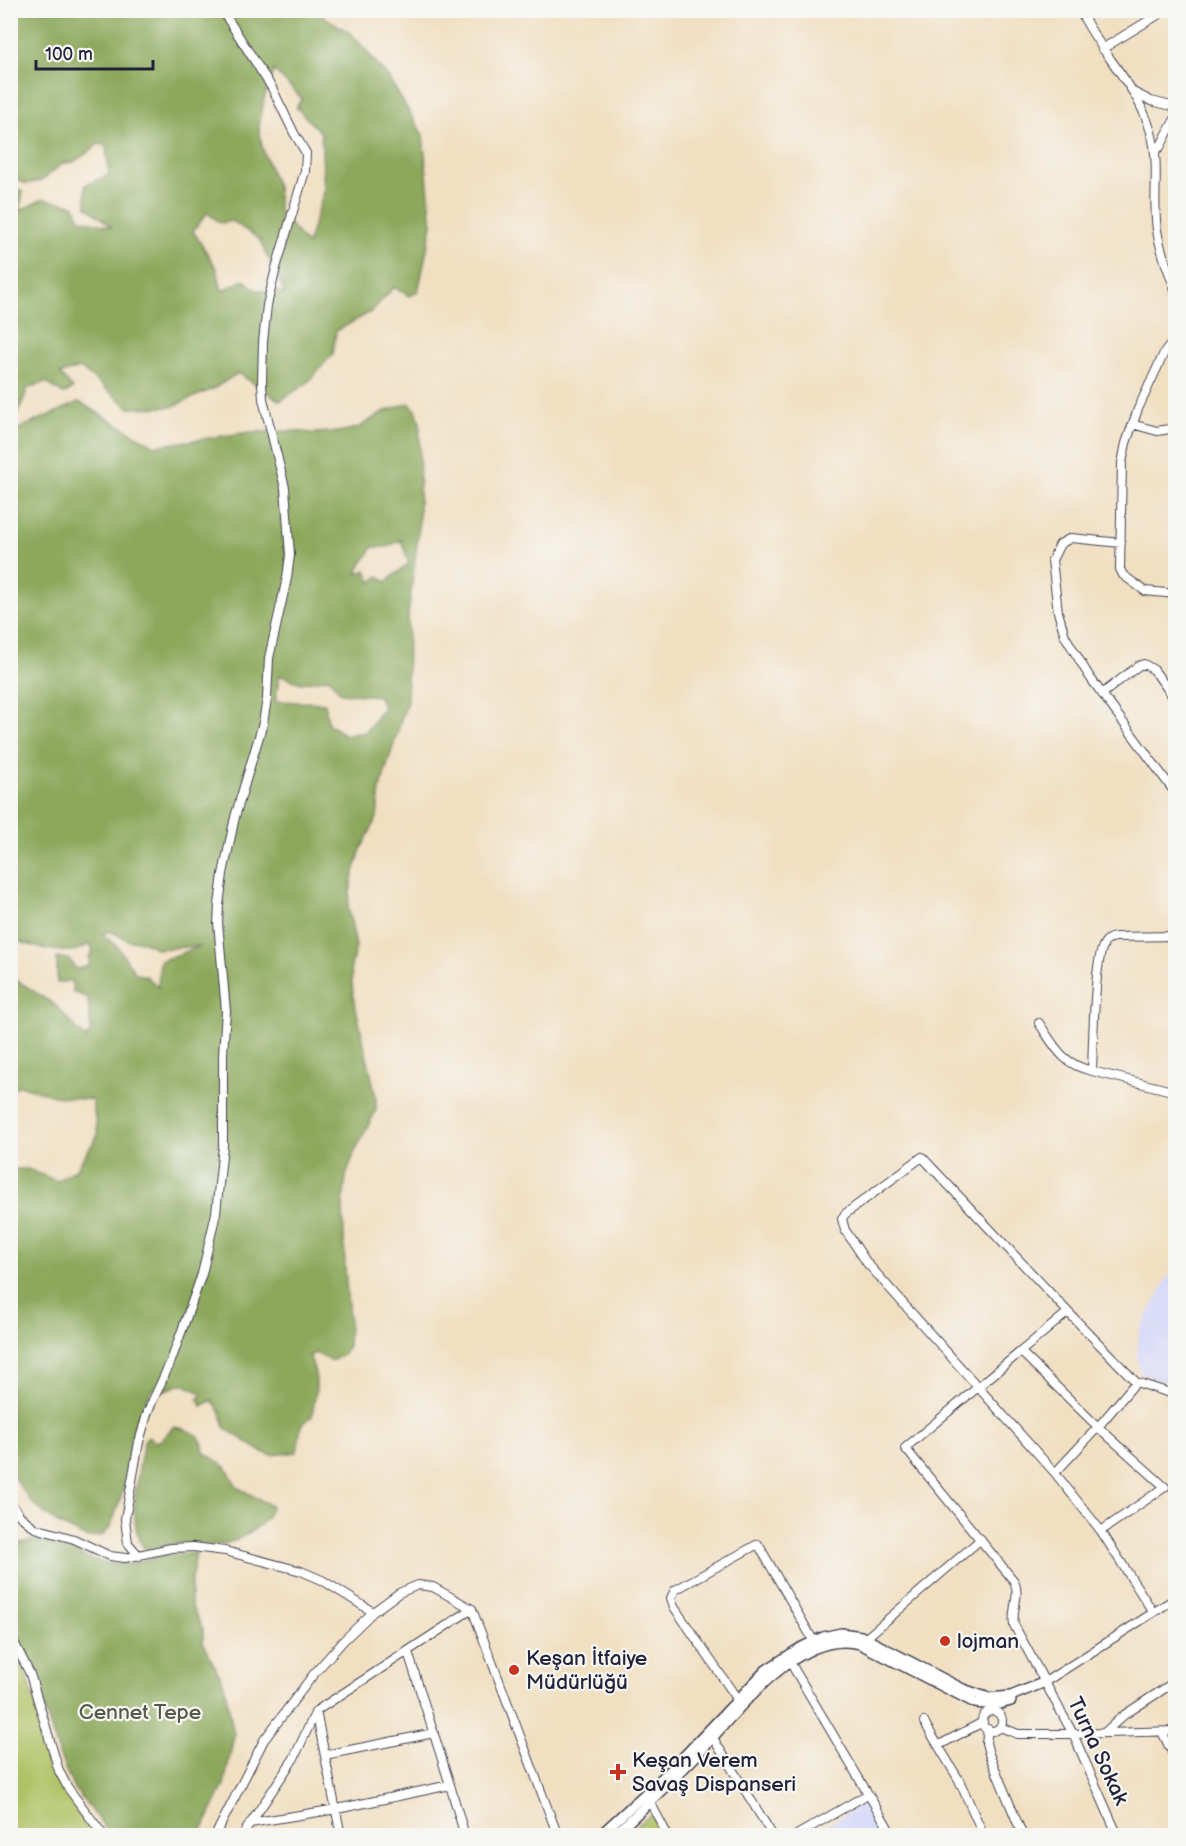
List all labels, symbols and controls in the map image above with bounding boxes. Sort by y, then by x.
scale bar [36,33,153,71]
text: 100 m [45,44,93,65]
place label: lojman [957,1629,1019,1654]
marker: lojman [938,1634,952,1648]
place label: Keşan İtfaiye Müdürlüğü [526,1646,647,1695]
marker: Keşan İtfaiye Müdürlüğü [507,1663,521,1677]
street label: Turna Sokak [1062,1693,1134,1810]
park label: Cennet Tepe [79,1700,201,1725]
place label: Keşan Verem Savaş Dispanseri [632,1748,796,1797]
marker: Keşan Verem Savaş Dispanseri [609,1763,627,1781]

